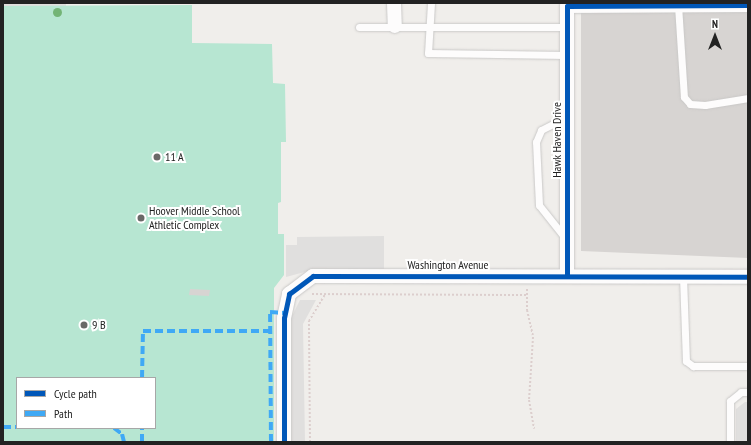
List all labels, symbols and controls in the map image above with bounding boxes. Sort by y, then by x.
north arrow [695,16,735,56]
text: N [712,17,718,31]
street label: Hawk Haven Drive [550,102,564,178]
place label: 11 A [165,150,184,164]
marker: 11 A [152,152,162,162]
place label: Hoover Middle School Athletic Complex [149,204,240,232]
marker: Hoover Middle School Athletic Complex [136,213,146,223]
street label: Washington Avenue [407,258,489,272]
place label: 9 B [92,318,106,332]
marker: 9 B [79,320,89,330]
legend [16,377,156,429]
text: Cycle path [54,386,97,401]
text: Path [54,406,72,421]

